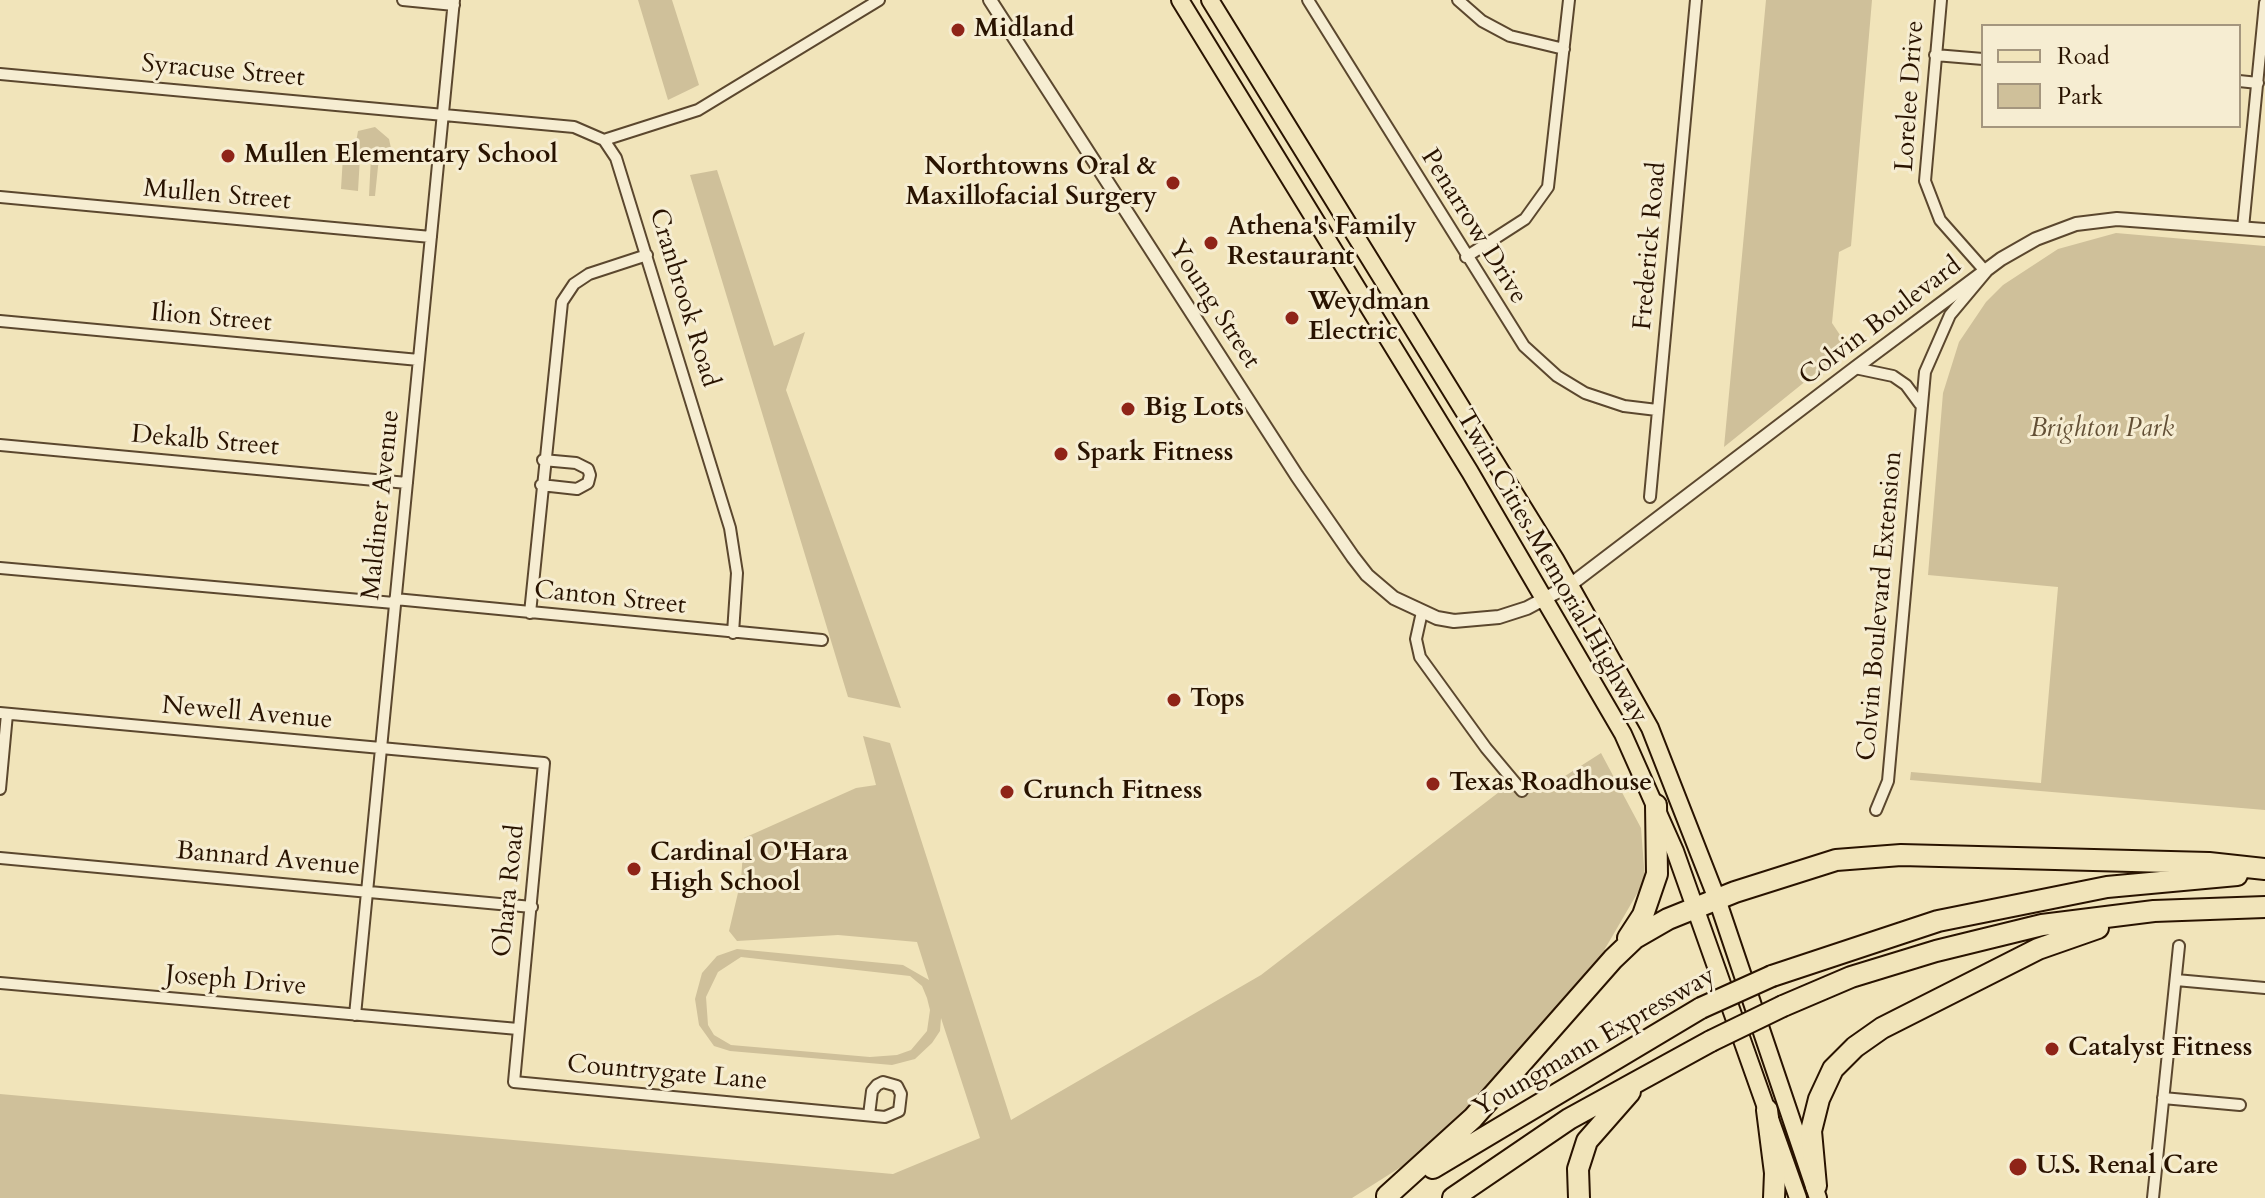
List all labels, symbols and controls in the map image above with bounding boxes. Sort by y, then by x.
place label: Midland [974,14,1074,46]
street label: Lorelee Drive [1890,20,1932,172]
marker: Midland [949,21,967,39]
legend [1981,24,2241,128]
text: Road [2057,40,2110,73]
street label: Syracuse Street [140,49,306,95]
text: Park [2057,80,2103,113]
place label: Mullen Elementary School [244,140,558,172]
street label: Penarrow Drive [1413,144,1533,310]
marker: Mullen Elementary School [219,147,237,165]
place label: Northtowns Oral & Maxillofacial Surgery [905,152,1157,214]
street label: Frederick Road [1628,161,1674,331]
street label: Mullen Street [142,174,292,218]
marker: Northtowns Oral & Maxillofacial Surgery [1164,174,1182,192]
street label: Cranbrook Road [641,205,725,391]
place label: Athena's Family Restaurant [1227,212,1417,274]
marker: Athena's Family Restaurant [1202,234,1220,252]
street label: Young Street [1160,235,1266,375]
street label: Colvin Boulevard [1794,251,1968,393]
place label: Weydman Electric [1308,287,1430,348]
street label: Ilion Street [149,298,273,340]
marker: Weydman Electric [1283,309,1301,327]
place label: Big Lots [1144,393,1244,425]
marker: Big Lots [1119,400,1137,418]
street label: Twin Cities Memorial Highway [1448,405,1654,729]
street label: Maldiner Avenue [357,408,407,602]
park label: Brighton Park [2030,414,2174,446]
street label: Dekalb Street [130,420,280,464]
place label: Spark Fitness [1077,438,1233,470]
marker: Spark Fitness [1052,445,1070,463]
street label: Colvin Boulevard Extension [1852,450,1910,762]
street label: Canton Street [533,576,687,622]
place label: Tops [1190,684,1245,716]
street label: Newell Avenue [160,691,334,737]
marker: Tops [1165,691,1183,709]
place label: Texas Roadhouse [1449,768,1652,800]
marker: Texas Roadhouse [1424,775,1442,793]
place label: Crunch Fitness [1023,776,1202,808]
marker: Crunch Fitness [998,783,1016,801]
street label: Ohara Road [488,823,532,959]
street label: Bannard Avenue [175,836,361,884]
place label: Cardinal O'Hara High School [650,838,848,900]
marker: Cardinal O'Hara High School [625,860,643,878]
street label: Joseph Drive [164,960,308,1004]
street label: Youngmann Expressway [1469,961,1721,1125]
place label: Catalyst Fitness [2068,1033,2252,1065]
marker: Catalyst Fitness [2043,1040,2061,1058]
street label: Countrygate Lane [566,1050,768,1098]
place label: U.S. Renal Care [2036,1151,2219,1183]
marker: U.S. Renal Care [2007,1156,2029,1178]

